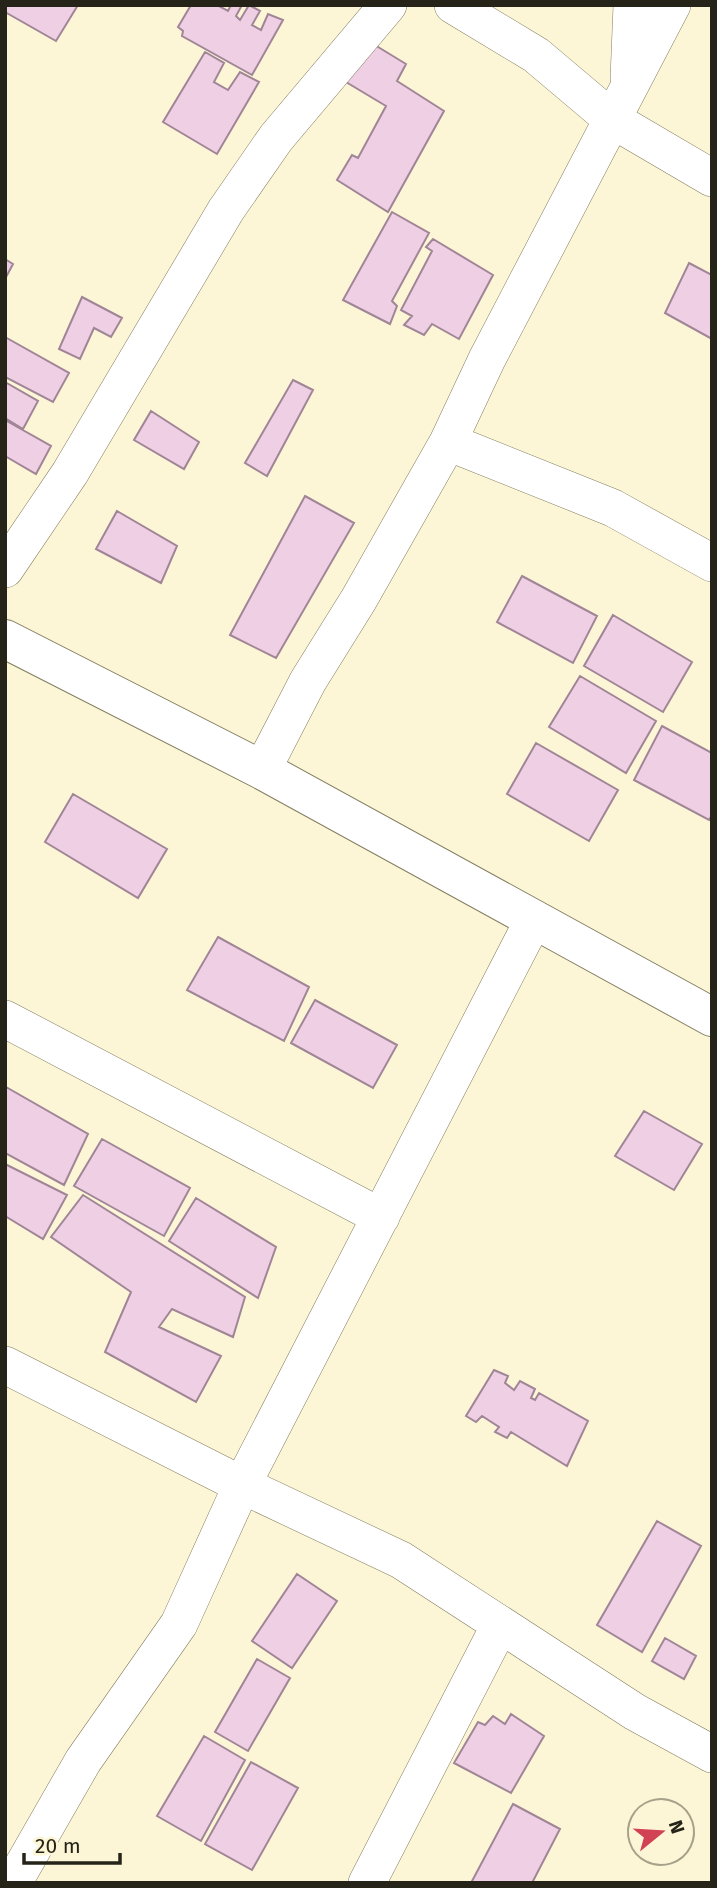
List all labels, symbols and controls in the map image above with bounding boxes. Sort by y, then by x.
north arrow [626,1797,696,1867]
text: N [664,1817,690,1836]
scale bar [24,1822,121,1866]
text: 20 m [35,1833,81,1859]

